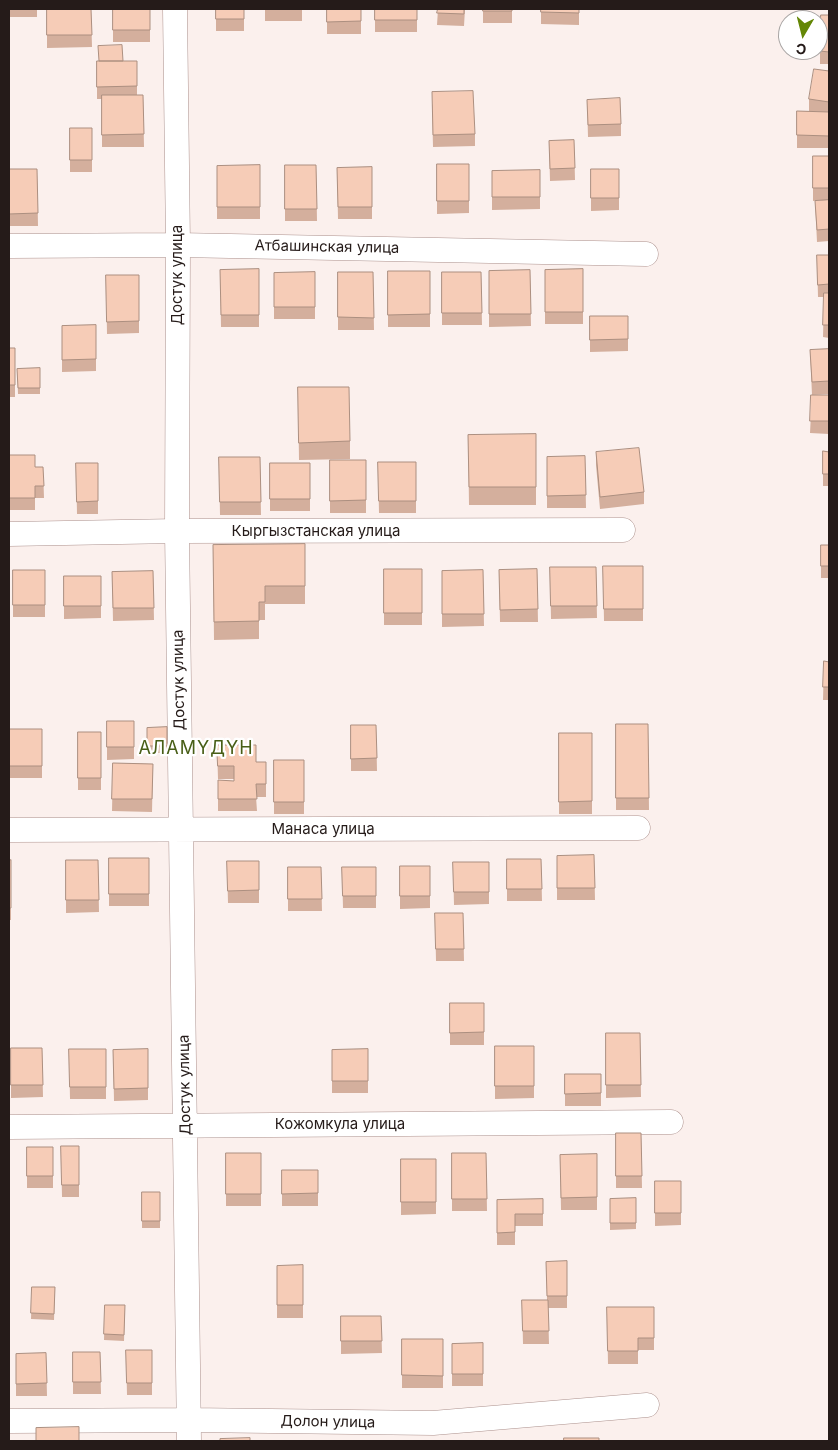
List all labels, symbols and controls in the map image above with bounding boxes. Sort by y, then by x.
north arrow [778,10,828,60]
text: С [795,40,807,58]
street label: Достук улица [168,225,186,325]
street label: Атбашинская улица [255,237,399,257]
street label: Кыргызстанская улица [232,522,400,540]
street label: Достук улица [169,630,189,730]
district label: АЛАМҮДҮН [137,738,255,760]
street label: Манаса улица [271,820,375,838]
street label: Достук улица [175,1035,195,1135]
street label: Кожомкула улица [275,1115,405,1133]
street label: Долон улица [281,1412,375,1432]

